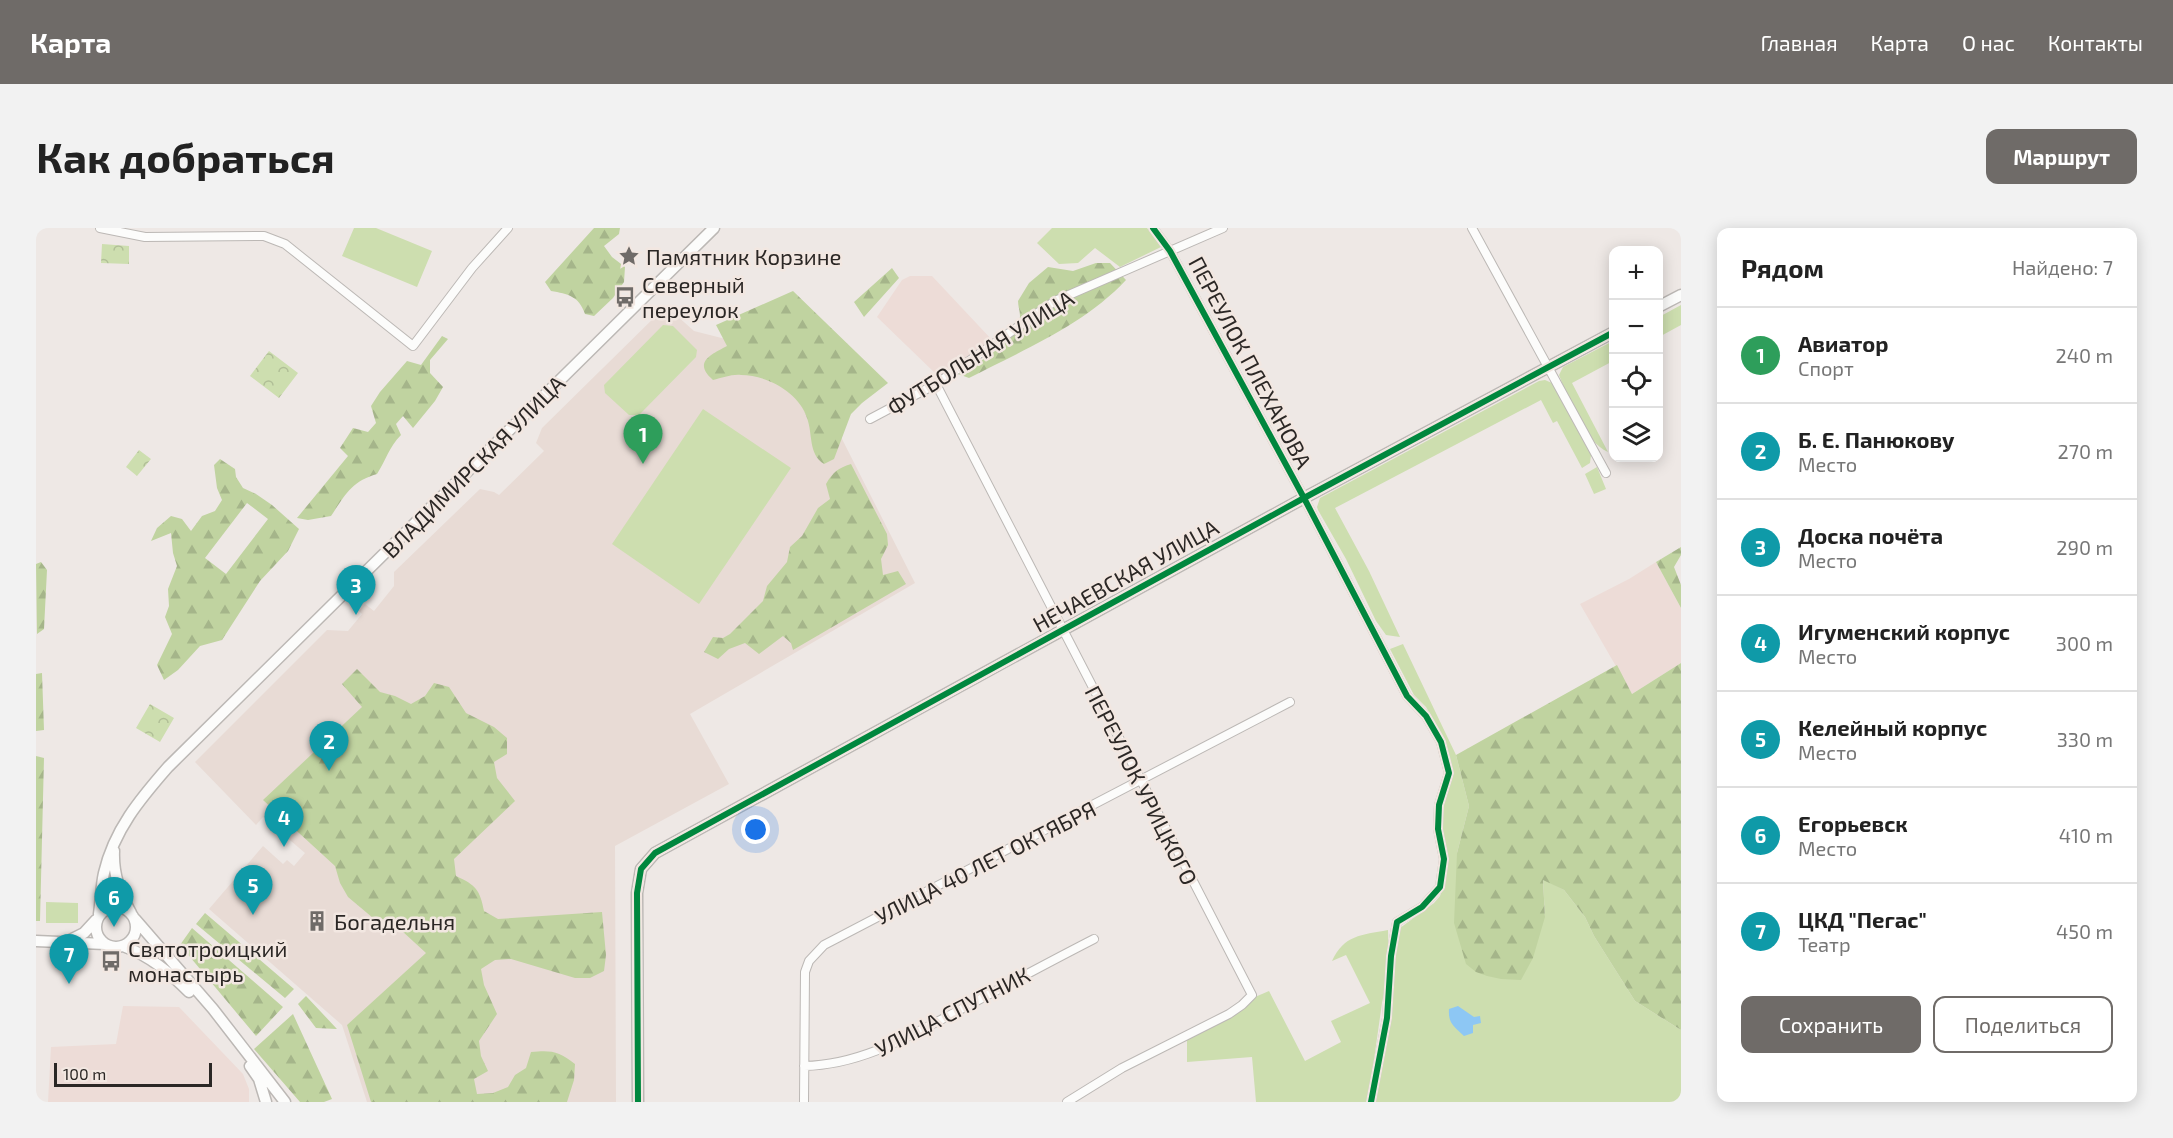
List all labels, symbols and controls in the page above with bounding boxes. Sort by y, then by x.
text: Карта [30,25,111,59]
text: Главная [1761,30,1838,55]
text: Карта [1871,30,1929,55]
text: О нас [1962,30,2015,55]
text: Контакты [2048,30,2143,55]
button: Маршрут [1986,129,2137,184]
text: Как добраться [36,131,335,181]
place label: Памятник Корзине [646,243,841,269]
place icon: Памятник Корзине [617,244,641,268]
map controls [1609,246,1663,462]
button: + [1609,246,1663,300]
street label: ПЕРЕУЛОК ПЛЕХАНОВА [1184,252,1318,473]
text: Рядом [1741,252,1824,283]
text: Найдено: 7 [2012,255,2113,279]
place label: Северный переулок [642,271,745,323]
street label: ФУТБОЛЬНАЯ УЛИЦА [882,284,1078,420]
bus stop icon: Северный переулок [613,285,637,309]
button: − [1609,300,1663,354]
text: Авиатор [1798,330,1889,356]
text: 1 [1756,343,1765,367]
text: 240 m [2055,343,2113,367]
button: locate [1609,354,1663,408]
text: Спорт [1798,356,1854,380]
street label: ВЛАДИМИРСКАЯ УЛИЦА [376,369,570,563]
button: layers [1609,408,1663,462]
pin: 1 [624,414,662,464]
text: Б. Е. Панюкову [1798,426,1954,452]
text: 2 [1755,439,1766,463]
text: 270 m [2057,439,2113,463]
text: Место [1798,452,1857,476]
street label: НЕЧАЕВСКАЯ УЛИЦА [1028,513,1223,637]
text: Доска почёта [1798,522,1943,548]
text: 3 [1755,535,1766,559]
text: 290 m [2056,535,2113,559]
text: Место [1798,548,1857,572]
pin: 3 [336,566,376,615]
text: Игуменский корпус [1798,618,2010,644]
text: 4 [1754,631,1767,655]
text: 300 m [2056,631,2113,655]
text: Место [1798,644,1857,668]
street label: ПЕРЕУЛОК УРИЦКОГО [1080,681,1204,889]
text: Келейный корпус [1798,714,1987,740]
pin: 2 [310,722,348,771]
text: 5 [1755,727,1766,751]
text: 330 m [2057,727,2113,751]
text: Место [1798,740,1857,764]
street label: УЛИЦА 40 ЛЕТ ОКТЯБРЯ [870,795,1100,929]
pin: 4 [264,798,304,847]
text: Егорьевск [1798,810,1908,836]
your location [741,815,770,844]
text: 6 [1755,823,1766,847]
text: 410 m [2059,823,2113,847]
text: Место [1798,836,1857,860]
pin: 5 [234,866,272,915]
pin: 6 [94,878,134,927]
text: ЦКД "Пегас" [1798,906,1927,932]
place label: Богадельня [334,908,455,934]
building icon: Богадельня [305,909,329,933]
text: 7 [1755,919,1766,943]
text: 450 m [2056,919,2113,943]
text: Театр [1798,932,1851,956]
pin: 7 [50,934,88,984]
place label: Святотроицкий монастырь [128,935,287,986]
bus stop icon: Святотроицкий монастырь [99,949,123,973]
street label: УЛИЦА СПУТНИК [870,961,1034,1061]
button: Сохранить [1741,996,1921,1053]
button: Поделиться [1933,996,2113,1053]
scale bar [54,1060,212,1088]
text: 100 m [63,1064,106,1083]

